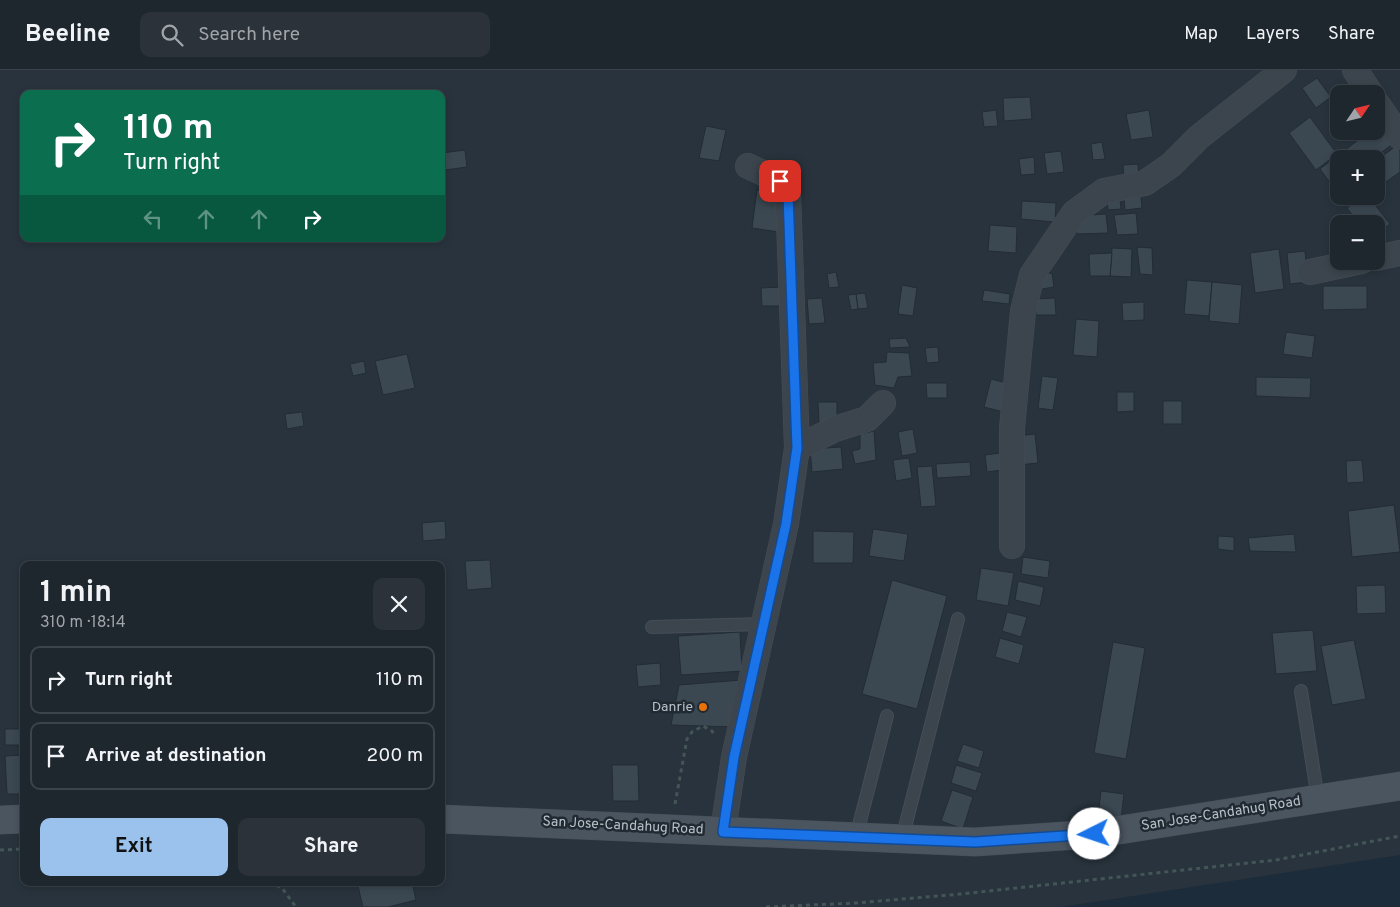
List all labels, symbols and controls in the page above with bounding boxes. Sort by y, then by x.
search box [140,12,490,57]
text: Beeline [25,20,110,50]
icon: search [158,21,186,49]
text: Search here [198,23,300,47]
text: Map [1184,23,1218,46]
text: Layers [1246,23,1300,46]
text: Share [1328,23,1375,46]
north arrow [1330,85,1385,140]
map controls [1330,85,1385,270]
text: 110 m [123,107,213,151]
icon: right [40,110,105,175]
text: Turn right [123,150,220,177]
button: + [1330,150,1385,205]
pin [759,160,801,202]
icon: arrive [766,167,794,195]
icon: left [139,205,167,233]
icon: ahead [192,205,220,233]
icon: ahead [245,205,273,233]
icon: right [298,205,326,233]
button: − [1330,215,1385,270]
text: 1 min [40,575,112,612]
button: close [373,578,425,630]
text: 310 m · 18:14 [40,613,126,633]
icon: right [42,666,70,694]
text: Turn right [85,668,173,692]
text: 110 m [376,668,423,692]
place label: Danrie [652,699,693,716]
marker: Danrie [697,701,709,713]
icon: arrive [42,742,70,770]
text: Arrive at destination [85,744,266,768]
text: 200 m [367,744,423,768]
street label: San Jose-Candahug Road [1140,793,1302,835]
position arrow [1067,807,1119,859]
street label: San Jose-Candahug Road [542,813,704,839]
button: Exit [40,818,228,876]
button: Share [238,818,425,876]

